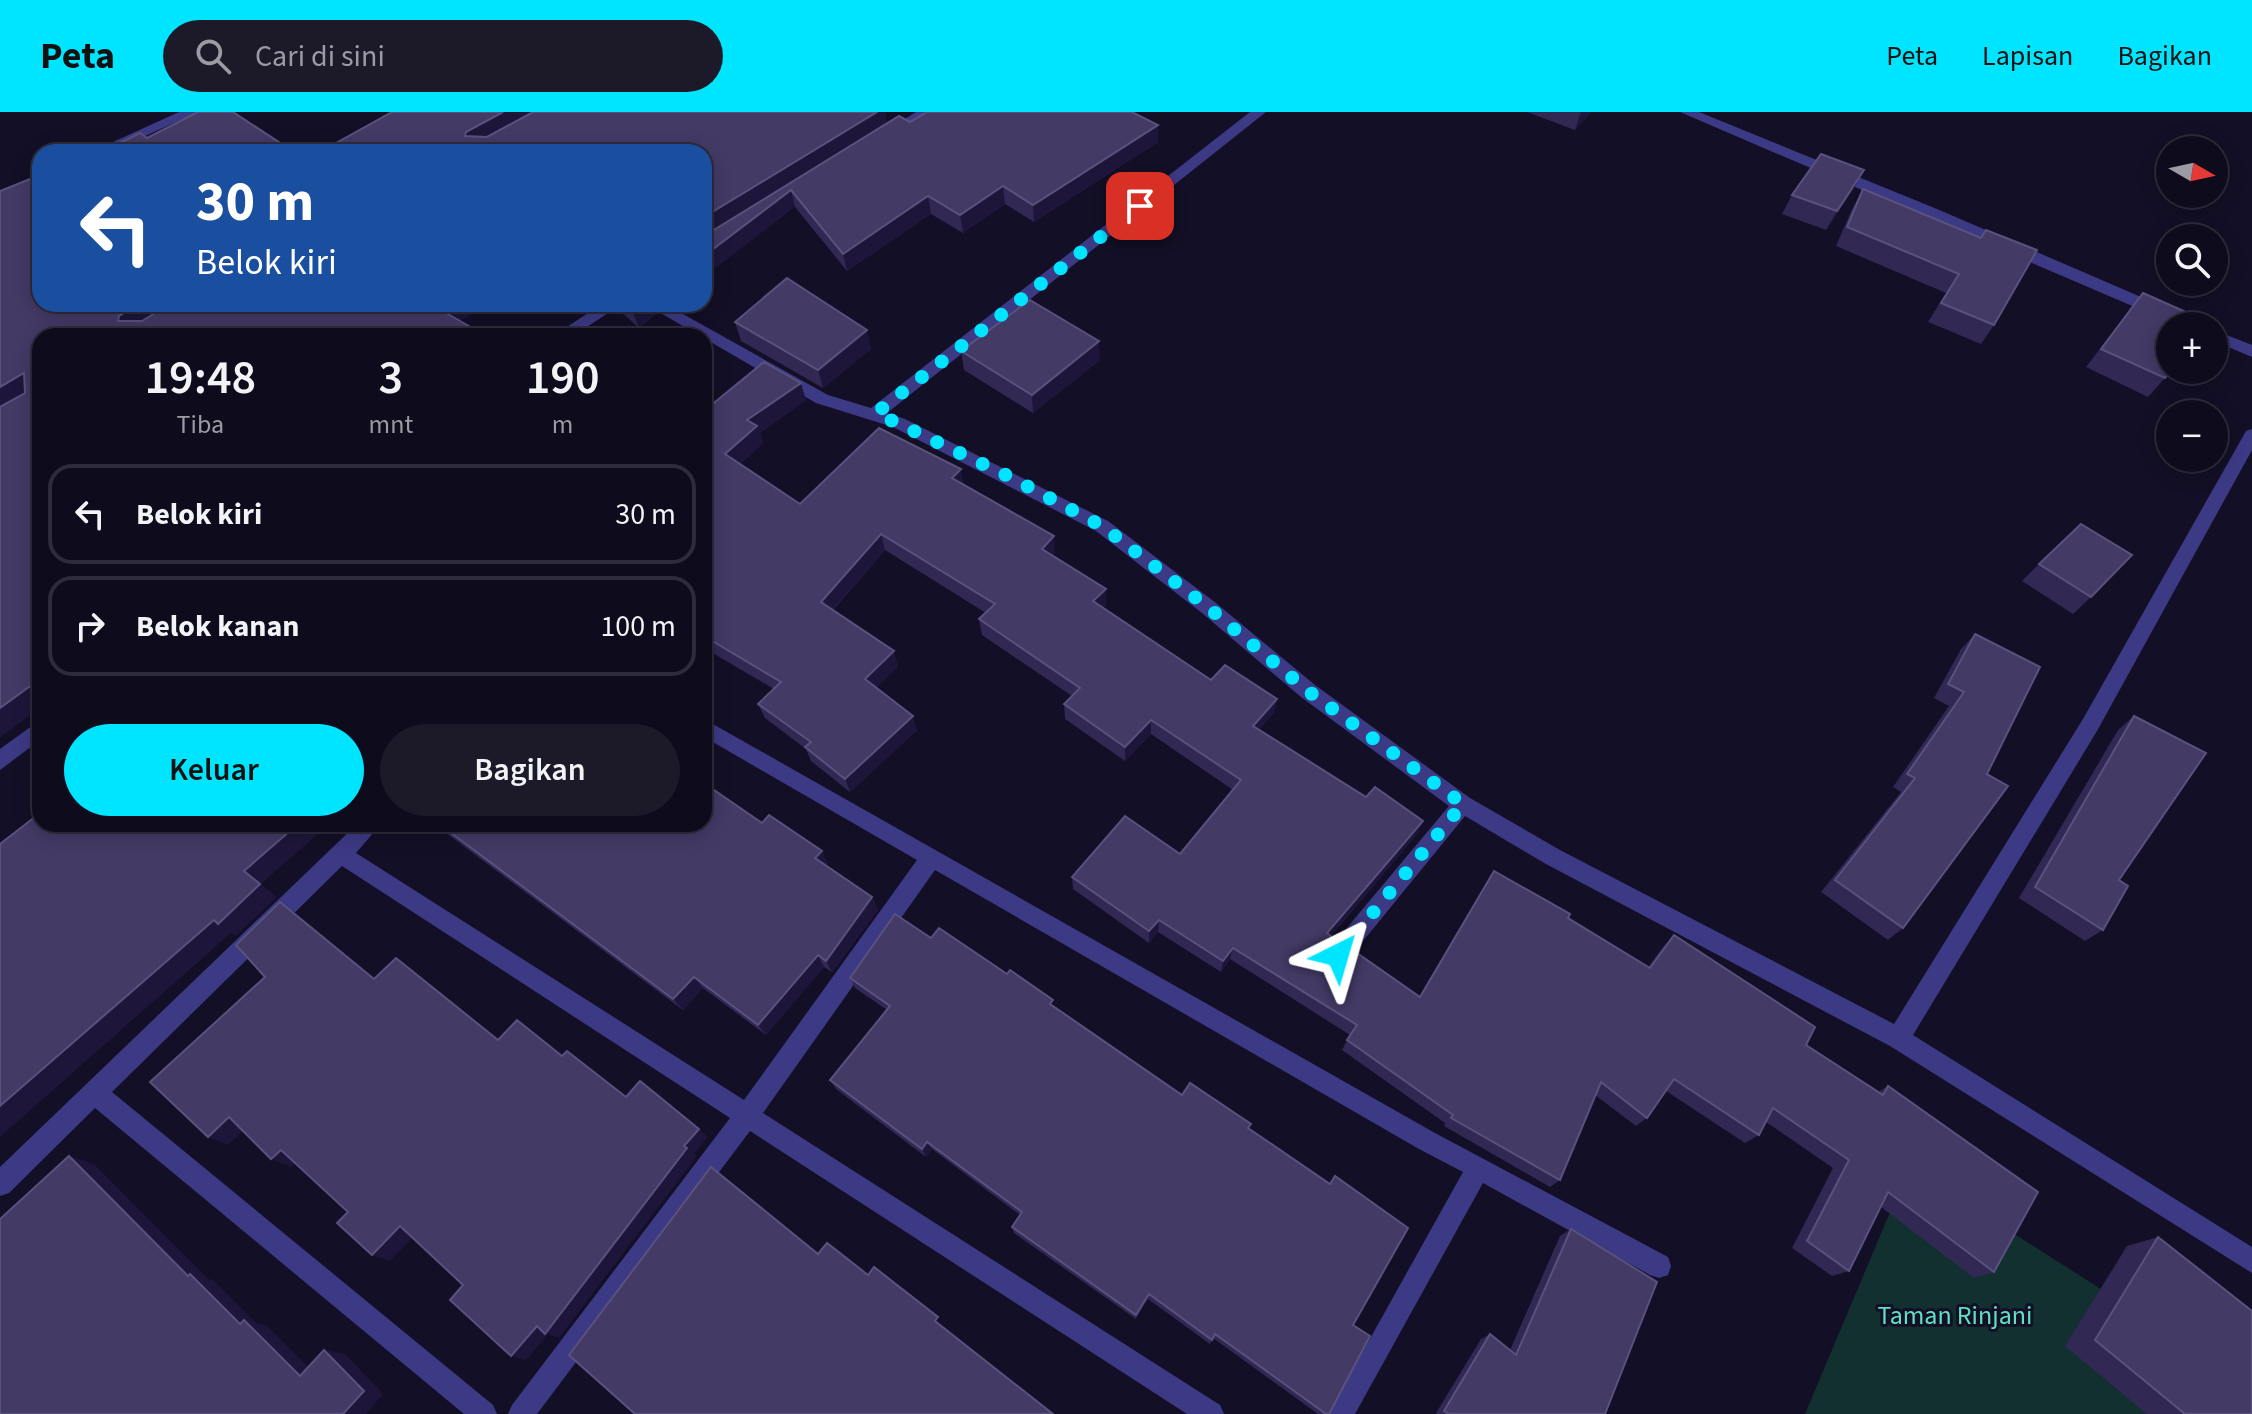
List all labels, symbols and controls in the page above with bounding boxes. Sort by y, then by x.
search box [163,20,723,92]
text: Peta [40,29,115,83]
icon: search [191,34,235,78]
text: Cari di sini [255,35,385,78]
text: Peta [1886,36,1938,76]
text: Lapisan [1982,36,2073,76]
text: Bagikan [2117,36,2212,76]
north arrow [2156,136,2228,208]
map controls [2156,136,2228,472]
text: 30 m [196,163,314,242]
pin [1106,172,1174,240]
icon: left [64,176,168,280]
icon: arrive [1118,184,1162,228]
button: search [2156,224,2228,296]
text: Belok kiri [196,237,337,288]
button: + [2156,312,2228,384]
text: 19:48 [144,344,256,412]
text: 3 [379,344,403,412]
text: 190 [526,344,600,412]
button: − [2156,400,2228,472]
text: Tiba [177,406,224,443]
text: mnt [369,406,413,443]
text: m [552,406,573,443]
icon: left [68,492,112,536]
text: Belok kiri [136,493,262,536]
text: 30 m [615,493,676,536]
icon: right [68,604,112,648]
text: Belok kanan [136,605,299,648]
text: 100 m [600,605,676,648]
button: Keluar [64,724,364,816]
button: Bagikan [380,724,680,816]
position arrow [1296,913,1380,997]
park label: Taman Rinjani [1878,1297,2032,1334]

